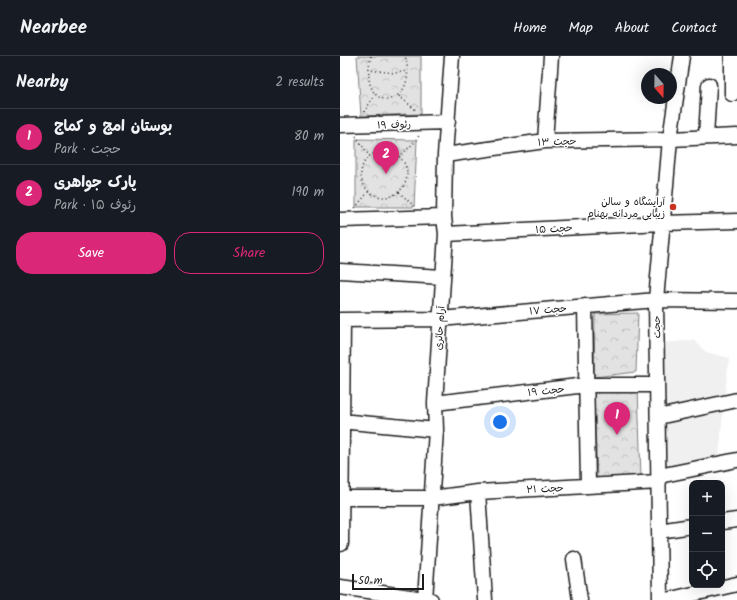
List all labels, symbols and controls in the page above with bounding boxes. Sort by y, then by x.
text: Nearbee [20,13,87,43]
text: Home [513,17,547,39]
text: Map [569,17,593,39]
text: About [615,17,649,39]
text: Contact [671,17,717,39]
north arrow [641,68,677,104]
text: Nearby [16,69,68,96]
text: 2 results [276,72,324,93]
text: بوستان امج و کماج [54,115,172,139]
street label: رئوف ۱۹ [377,116,411,134]
text: 1 [27,126,31,147]
text: 80 m [294,126,324,147]
street label: حجت ۱۳ [537,133,577,151]
text: Park · حجت [54,139,121,160]
pin: 2 [373,141,399,174]
text: پارک جواهری [54,171,136,195]
text: 2 [25,182,33,203]
text: 190 m [292,182,324,203]
place label: آرایشگاه و سالن زیبایی مردانه بهنام [587,194,666,222]
text: Park · رئوف ۱۵ [54,195,136,216]
marker: آرایشگاه و سالن زیبایی مردانه بهنام [668,202,678,212]
street label: حجت ۱۵ [535,220,573,238]
button: Save [16,232,166,274]
button: Share [174,232,324,274]
street label: حجت ۱۷ [529,300,568,320]
street label: آرام حائری [430,305,450,351]
street label: حجت [649,315,665,339]
street label: حجت ۱۹ [527,381,565,401]
pin: 1 [604,402,630,435]
your location [490,412,510,432]
street label: حجت ۲۱ [526,480,564,498]
map controls [689,480,725,588]
button: + [689,480,725,516]
button: − [689,516,725,552]
button: locate [689,552,725,588]
scale bar [352,572,424,591]
text: 50 m [358,572,383,590]

